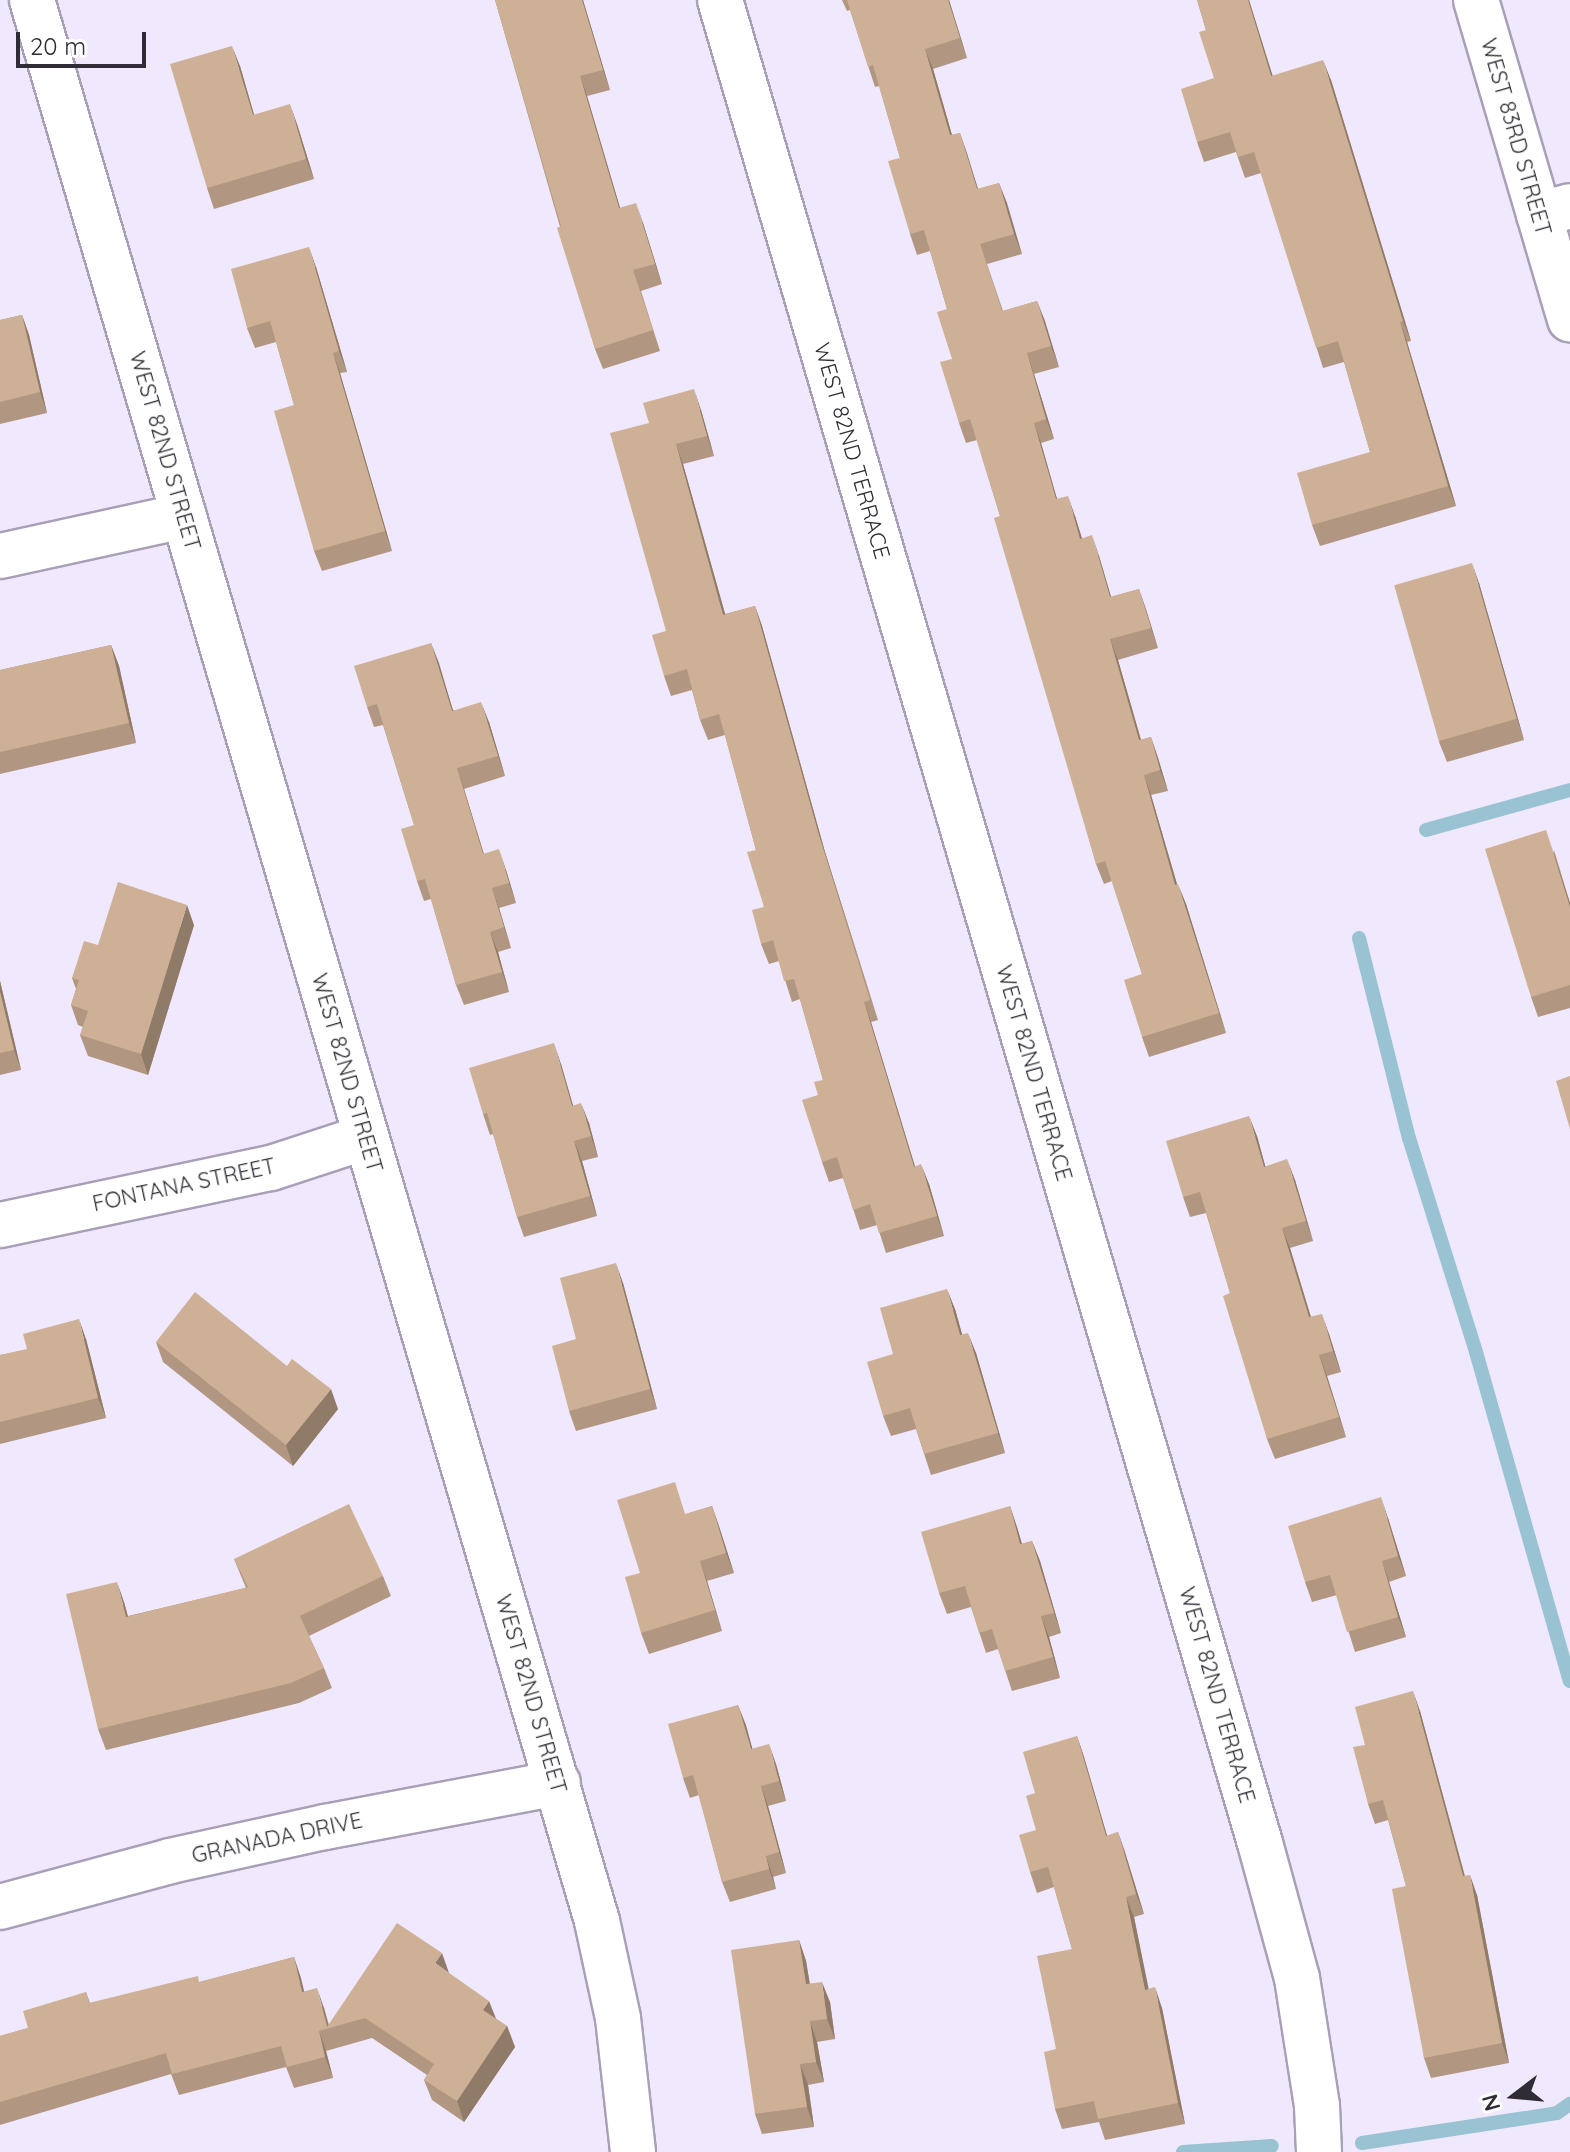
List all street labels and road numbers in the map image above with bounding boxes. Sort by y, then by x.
street label: WEST 83RD STREET [1475,35,1557,239]
street label: WEST 82ND TERRACE [809,340,895,562]
street label: WEST 82ND STREET [124,348,206,554]
street label: WEST 82ND TERRACE [991,962,1077,1184]
street label: WEST 82ND STREET [306,970,388,1176]
street label: FONTANA STREET [90,1153,278,1217]
street label: WEST 82ND TERRACE [1174,1584,1260,1806]
street label: WEST 82ND STREET [490,1591,572,1797]
street label: GRANADA DRIVE [189,1807,365,1869]

